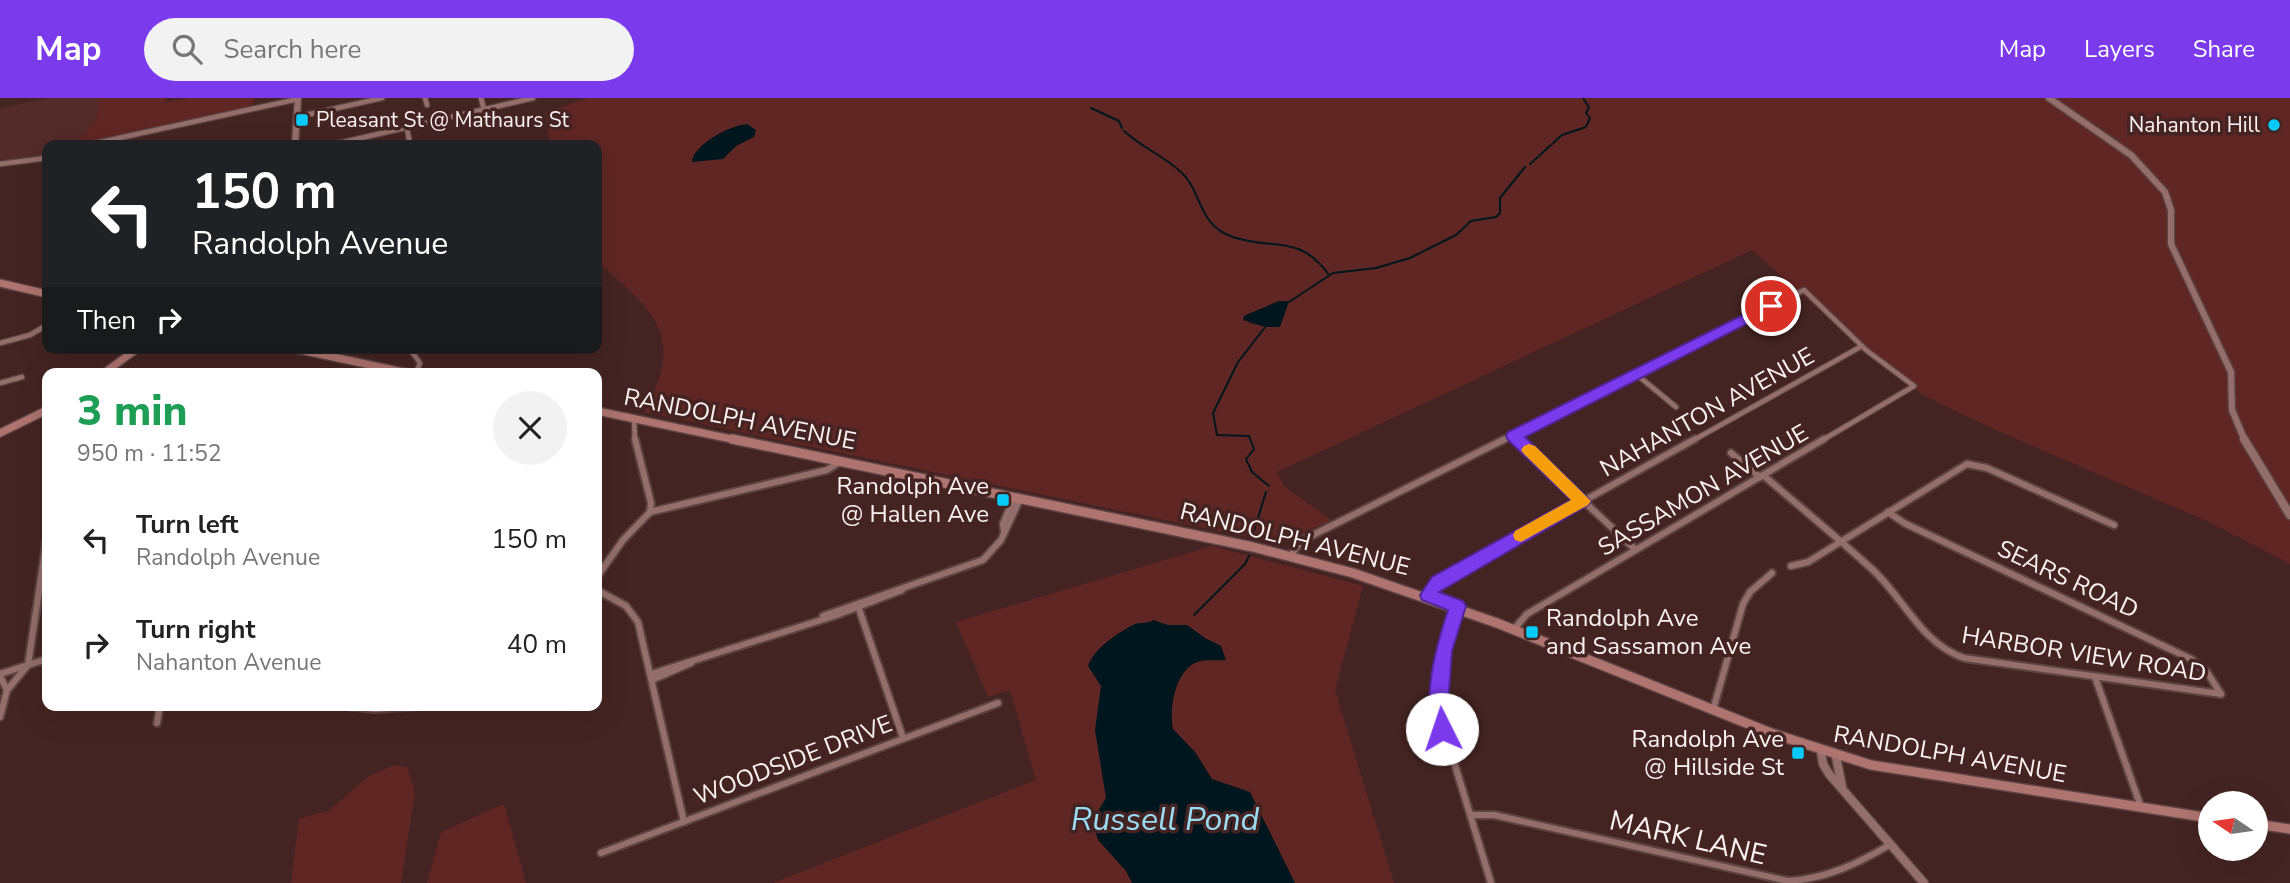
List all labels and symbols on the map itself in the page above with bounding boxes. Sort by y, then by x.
place label: Pleasant St @ Mathaurs St [316,106,570,134]
place label: Nahanton Hill [2129,111,2261,139]
marker: Pleasant St @ Mathaurs St [294,112,310,128]
marker: Nahanton Hill [2266,117,2282,133]
pin [1741,276,1801,336]
street label: NAHANTON AVENUE [1594,340,1820,484]
street label: RANDOLPH AVENUE [621,381,859,457]
street label: SASSAMON AVENUE [1592,417,1814,563]
place label: Randolph Ave @ Hallen Ave [837,470,989,530]
marker: Randolph Ave @ Hallen Ave [995,492,1011,508]
street label: RANDOLPH AVENUE [1177,495,1413,583]
street label: SEARS ROAD [1992,532,2144,626]
place label: Randolph Ave and Sassamon Ave [1546,602,1751,662]
street label: HARBOR VIEW ROAD [1959,619,2209,689]
marker: Randolph Ave and Sassamon Ave [1524,624,1540,640]
position arrow [1405,692,1479,766]
street label: WOODSIDE DRIVE [689,707,897,813]
street label: RANDOLPH AVENUE [1831,718,2069,790]
place label: Randolph Ave @ Hillside St [1632,723,1785,783]
marker: Randolph Ave @ Hillside St [1790,745,1806,761]
north arrow [2198,791,2268,861]
water label: Russell Pond [1071,798,1260,841]
street label: MARK LANE [1606,802,1770,874]

